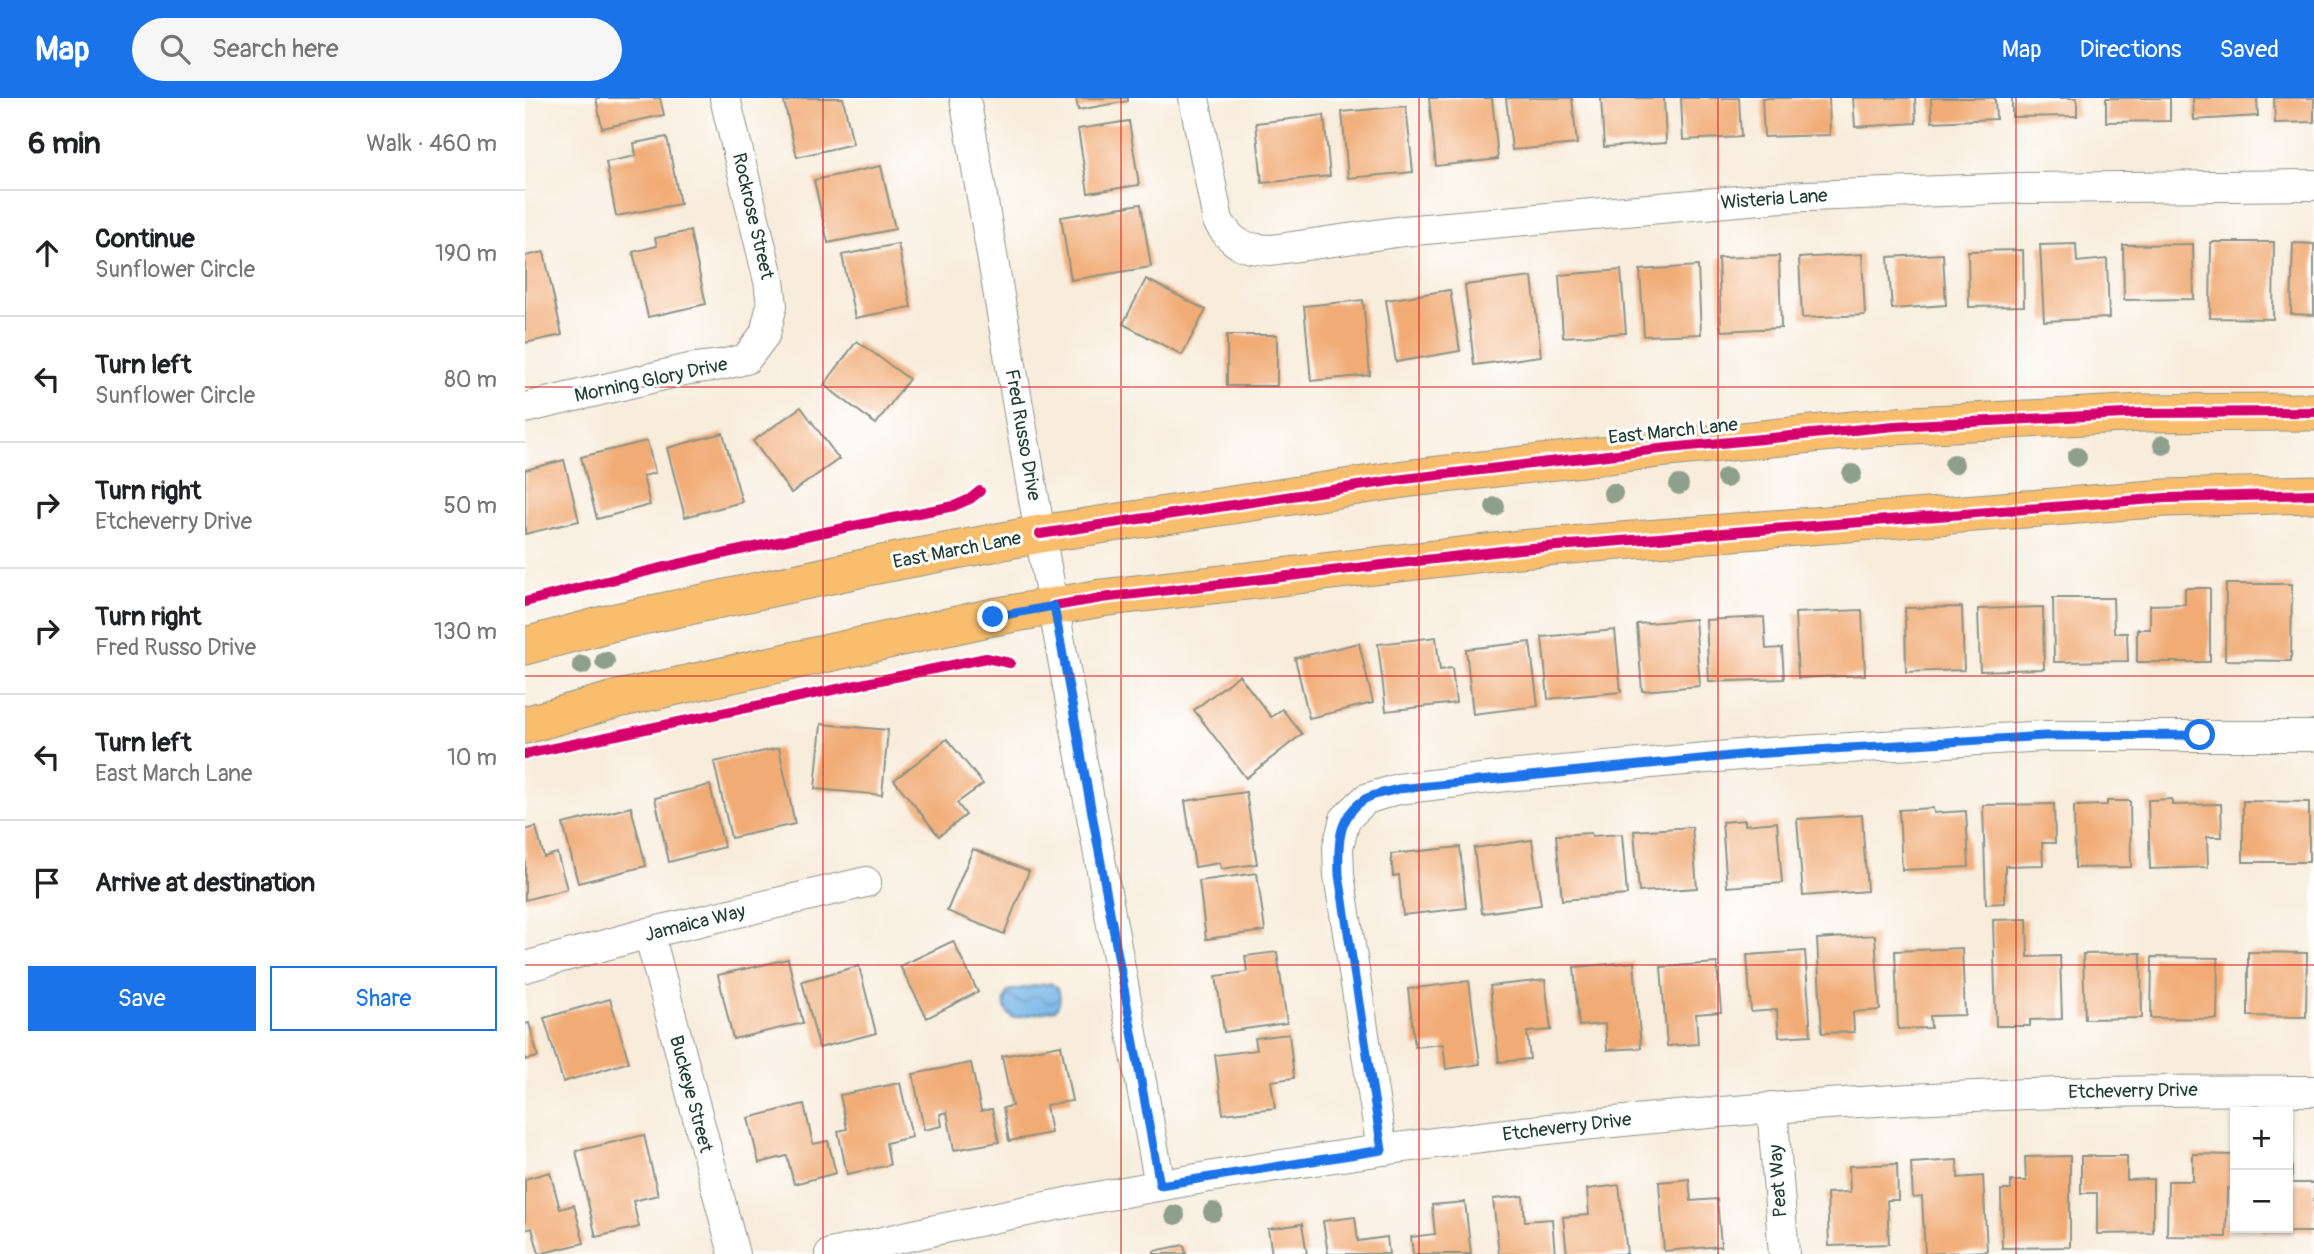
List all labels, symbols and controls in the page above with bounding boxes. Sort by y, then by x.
search box [132,18,622,81]
text: Map [35,29,90,70]
icon: search [156,30,194,68]
text: Search here [212,33,339,65]
text: Map [2002,35,2042,64]
text: Directions [2080,35,2181,64]
text: Saved [2219,35,2279,64]
text: 6 min [28,125,101,162]
text: Walk · 460 m [366,129,497,158]
street label: Rockrose Street [727,150,779,282]
street label: Wisteria Lane [1720,183,1829,215]
text: Continue [95,223,195,255]
icon: ahead [28,234,66,272]
text: 190 m [435,239,497,268]
text: Sunflower Circle [95,255,255,284]
text: Turn left [95,349,191,381]
street label: Morning Glory Drive [572,352,730,408]
icon: left [28,360,66,398]
text: 80 m [444,365,497,394]
street label: Fred Russo Drive [1000,367,1046,503]
text: Sunflower Circle [95,381,255,410]
street label: East March Lane [1607,412,1740,450]
text: Turn right [95,475,201,507]
icon: right [28,486,66,524]
text: 50 m [443,491,497,520]
text: Etcheverry Drive [95,507,252,536]
street label: East March Lane [891,526,1024,574]
text: Turn right [95,601,201,633]
route end [977,601,1008,632]
icon: right [28,612,66,650]
text: 130 m [434,617,497,646]
text: Fred Russo Drive [95,633,256,662]
route start [2184,719,2215,750]
text: Turn left [95,727,191,759]
icon: left [28,738,66,776]
text: 10 m [447,743,497,772]
text: East March Lane [95,759,252,788]
icon: arrive [28,864,66,902]
text: Arrive at destination [95,867,315,899]
street label: Jamaica Way [642,899,748,947]
button: Save [28,966,256,1031]
button: Share [270,966,497,1031]
street label: Buckeye Street [664,1033,718,1155]
street label: Etcheverry Drive [2068,1078,2199,1104]
street label: Etcheverry Drive [1501,1107,1633,1147]
map controls [2230,1107,2293,1233]
button: + [2230,1107,2293,1170]
street label: Peat Way [1763,1144,1793,1218]
button: − [2230,1170,2293,1233]

